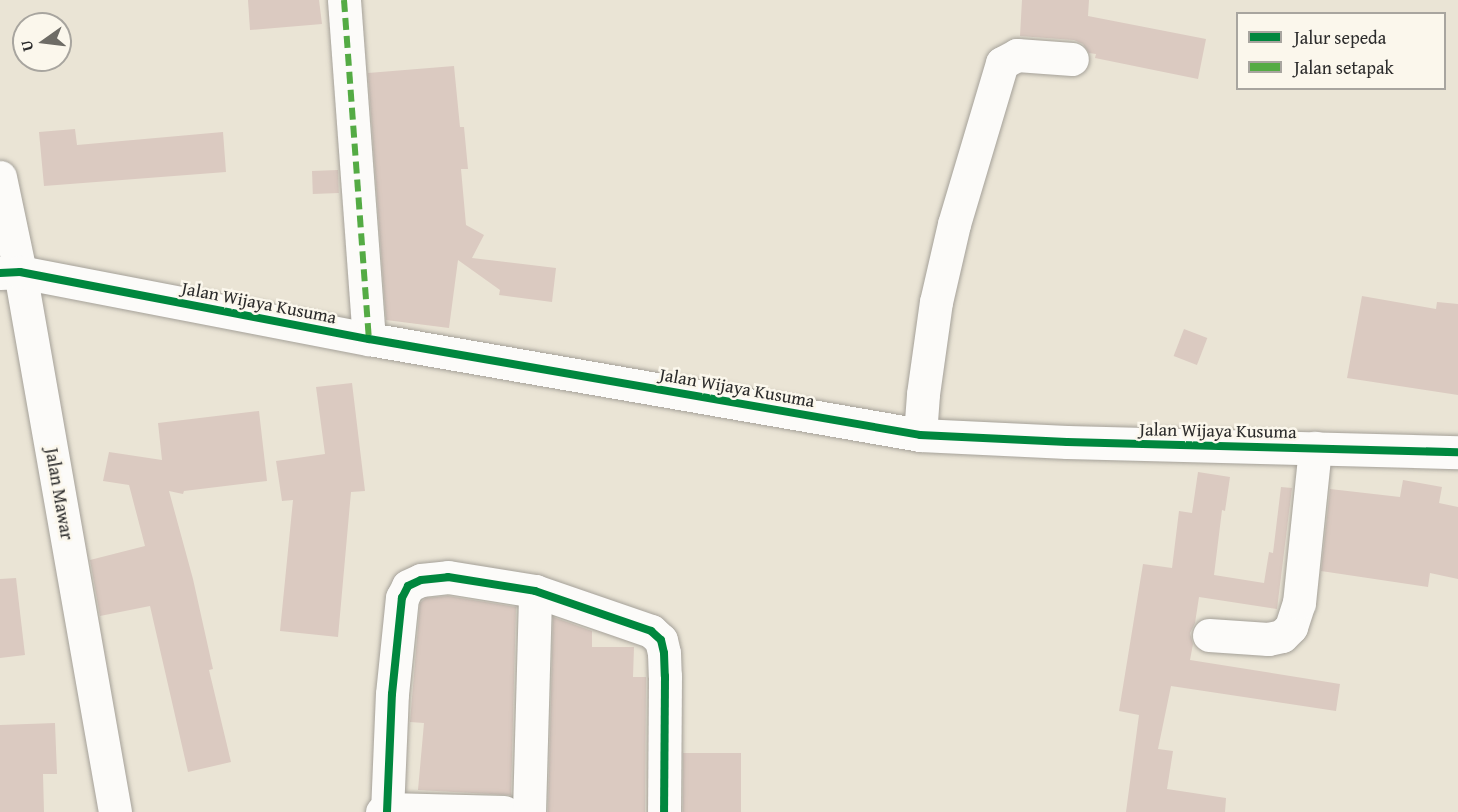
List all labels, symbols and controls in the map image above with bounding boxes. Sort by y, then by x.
north arrow [12,12,72,72]
legend [1236,12,1446,90]
text: Jalur sepeda [1294,24,1386,51]
text: U [14,38,39,54]
text: Jalan setapak [1294,54,1394,81]
street label: Jalan Wijaya Kusuma [180,277,338,329]
street label: Jalan Wijaya Kusuma [658,364,816,412]
street label: Jalan Wijaya Kusuma [1139,419,1297,443]
street label: Jalan Mawar [40,446,78,542]

